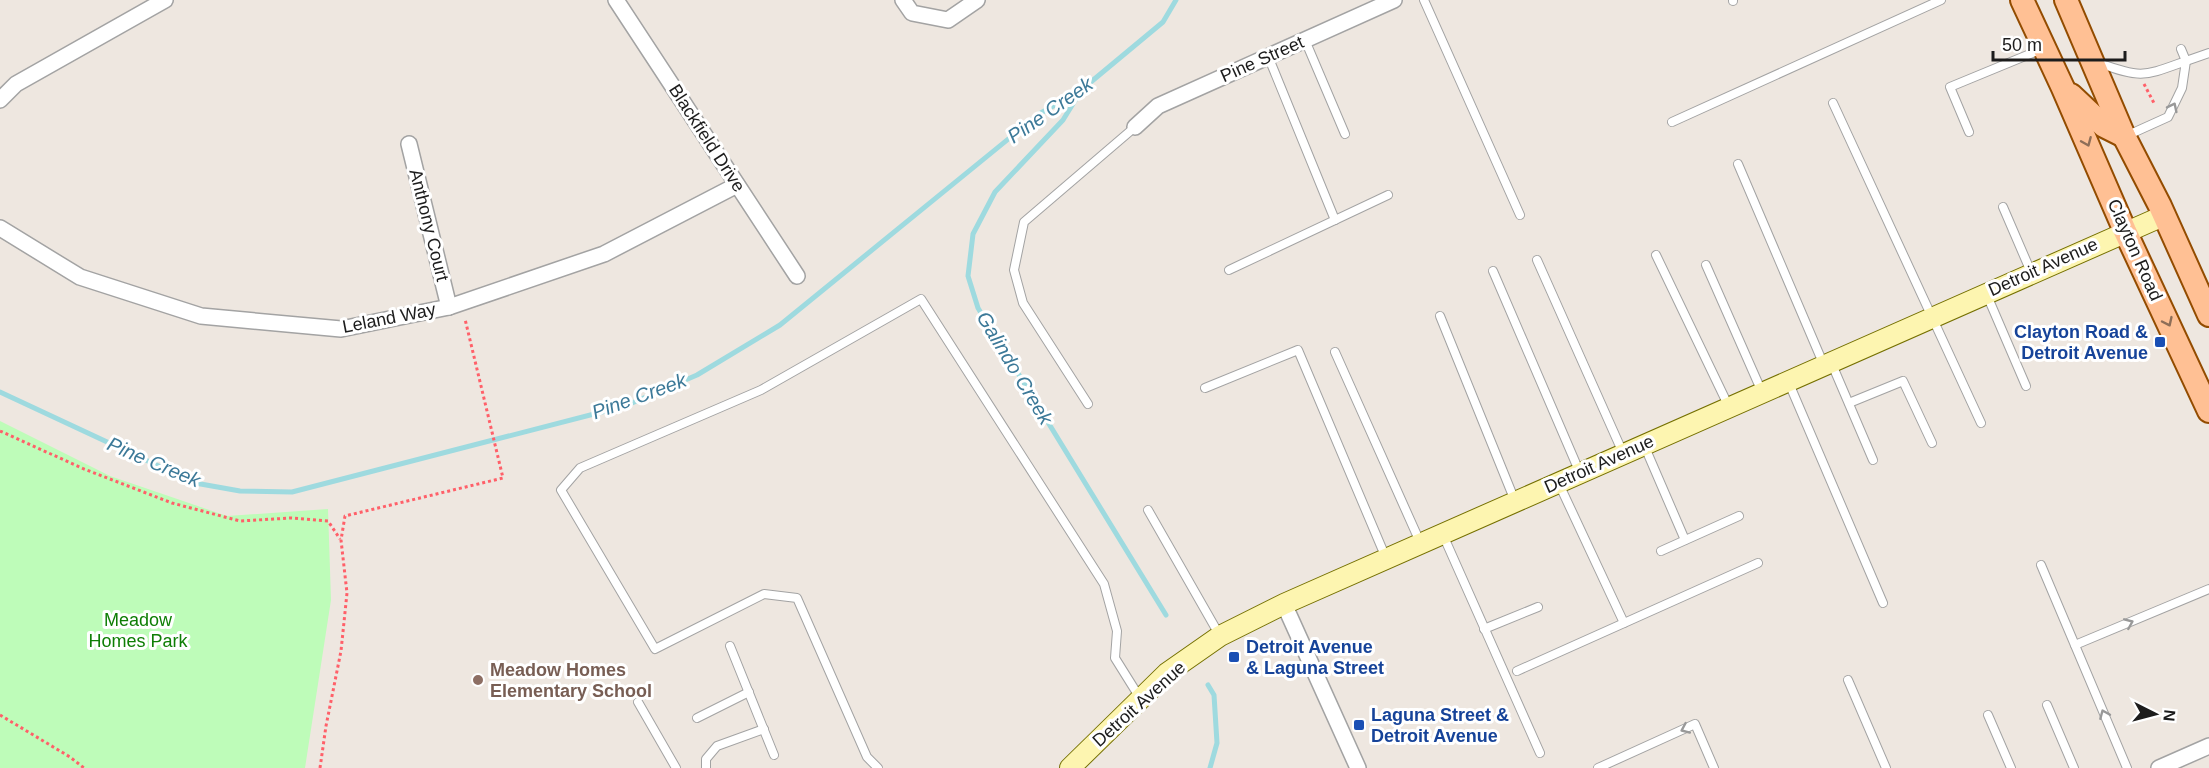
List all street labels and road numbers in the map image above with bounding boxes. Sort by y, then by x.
street label: Pine Street [1217,32,1307,86]
street label: Blackfield Drive [665,81,749,195]
street label: Anthony Court [405,167,453,283]
street label: Clayton Road [2104,196,2166,304]
street label: Detroit Avenue [1985,234,2101,300]
street label: Leland Way [341,299,437,337]
street label: Detroit Avenue [1541,431,1657,497]
street label: Detroit Avenue [1089,657,1189,751]

